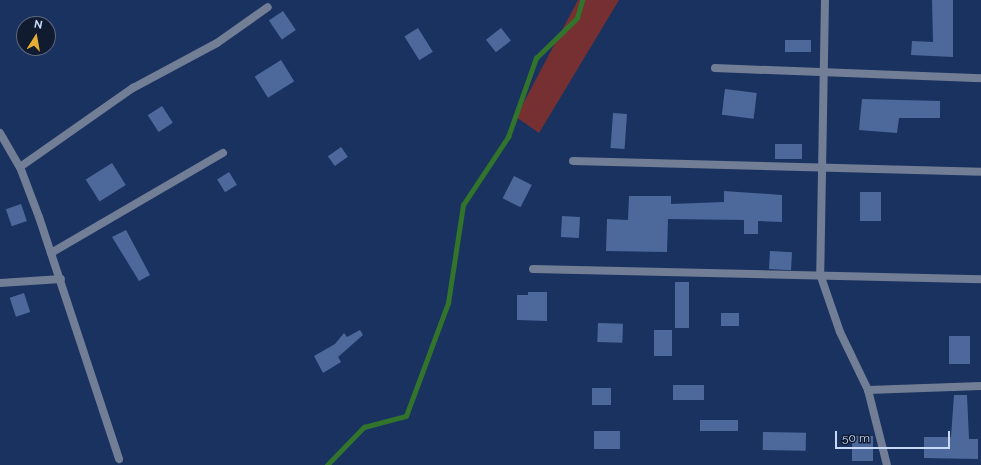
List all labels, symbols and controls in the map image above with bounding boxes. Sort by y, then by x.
north arrow [16,16,56,56]
text: N [33,18,44,32]
scale bar [837,423,952,449]
text: 50 m [842,431,870,445]

